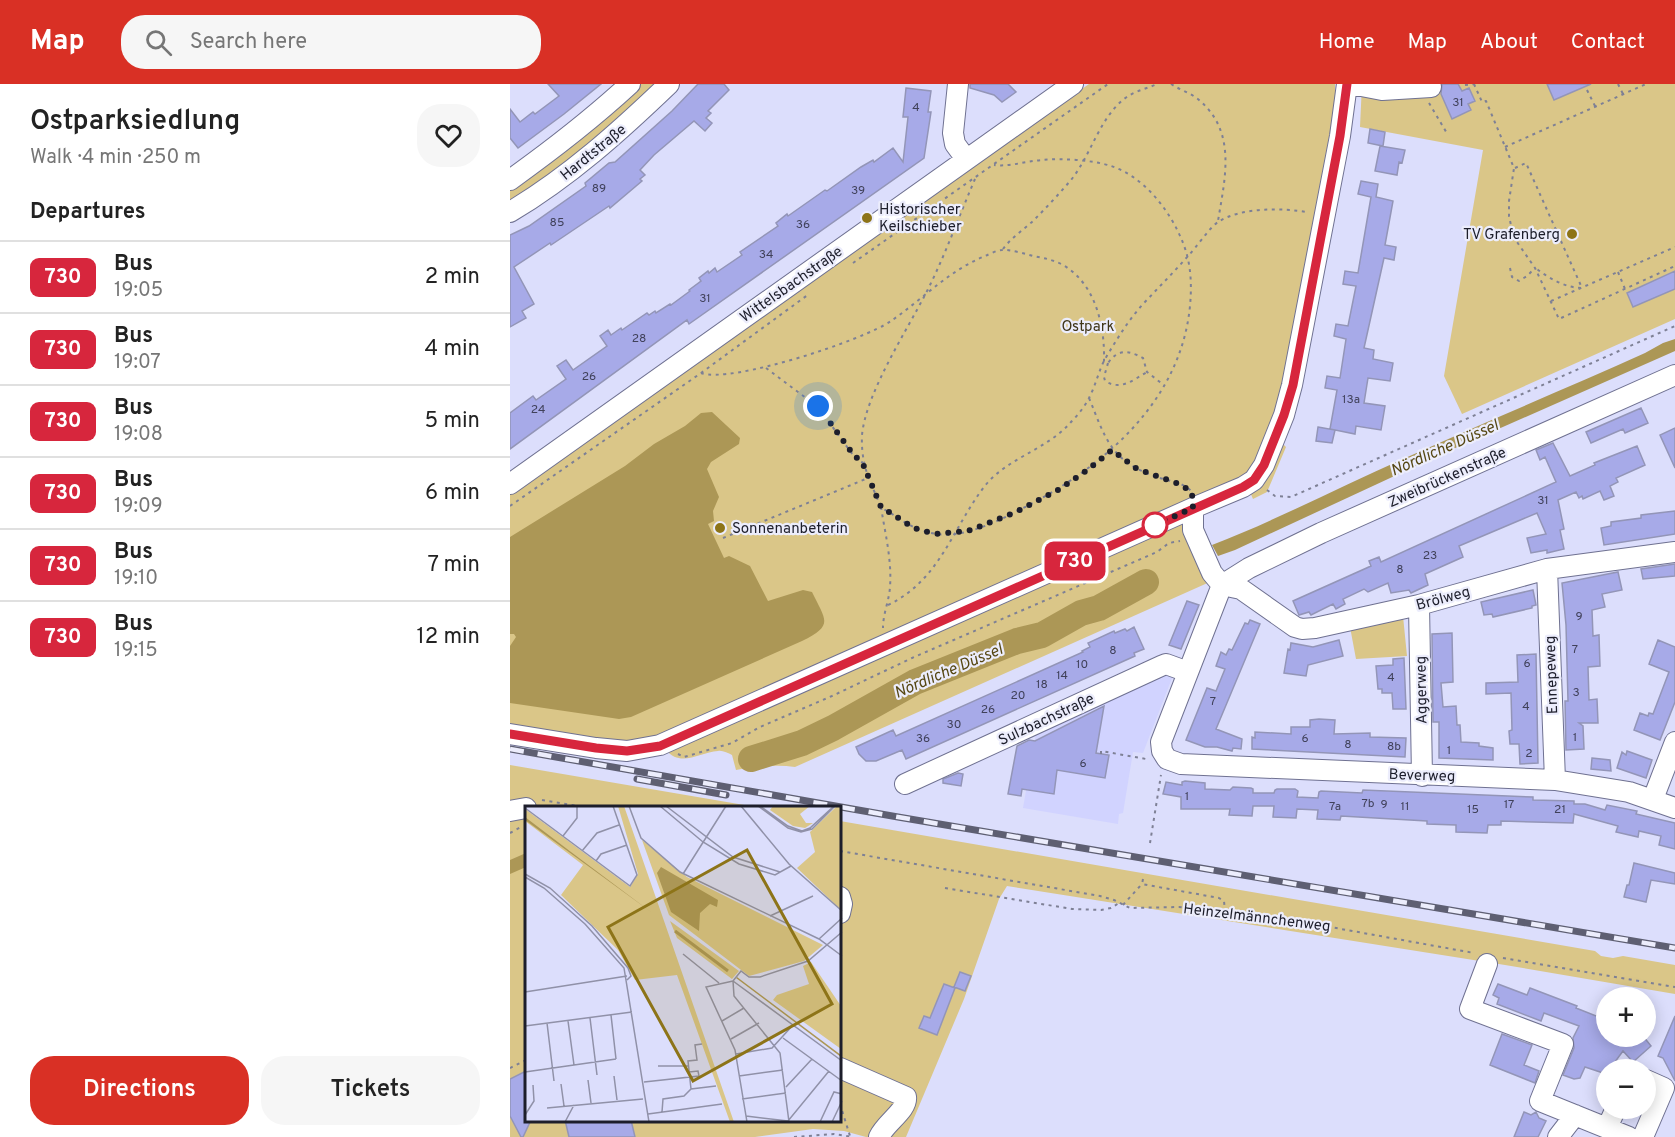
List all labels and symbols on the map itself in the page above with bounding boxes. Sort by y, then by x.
house number: 31 [1452,95,1464,111]
house number: 4 [912,100,920,116]
street label: Hardtstraße [557,121,631,186]
house number: 89 [592,181,606,197]
house number: 39 [851,183,865,199]
place label: Historischer Keilschieber [879,201,962,237]
marker: Historischer Keilschieber [860,211,874,225]
house number: 85 [550,215,564,231]
house number: 36 [796,217,810,233]
place label: TV Grafenberg [1463,226,1560,245]
marker: TV Grafenberg [1565,227,1579,241]
street label: Wittelsbachstraße [737,243,847,328]
house number: 34 [759,247,773,263]
house number: 31 [699,291,711,307]
park label: Ostpark [1061,318,1115,337]
house number: 28 [632,331,646,347]
house number: 26 [582,369,596,385]
your location [803,391,833,421]
house number: 13a [1342,392,1360,408]
house number: 24 [531,402,545,418]
water label: Nördliche Düssel [1388,416,1503,482]
street label: Zweibrückenstraße [1386,444,1510,513]
house number: 31 [1537,493,1549,509]
unlabelled marker [1142,512,1168,538]
place label: Sonnenanbeterin [732,520,848,539]
marker: Sonnenanbeterin [713,521,727,535]
line badge: 730 [1040,542,1110,580]
house number: 23 [1423,548,1437,564]
house number: 8 [1396,562,1404,578]
street label: Brölweg [1414,583,1473,616]
house number: 9 [1575,609,1583,625]
street label: Ennepeweg [1542,635,1563,714]
water label: Nördliche Düssel [892,640,1007,704]
house number: 7 [1572,642,1578,658]
house number: 8 [1109,643,1117,659]
street label: Aggerweg [1412,656,1433,724]
house number: 6 [1523,656,1531,672]
house number: 10 [1076,657,1088,673]
house number: 14 [1056,668,1068,684]
house number: 4 [1387,670,1395,686]
house number: 18 [1036,677,1048,693]
house number: 3 [1572,685,1580,701]
house number: 20 [1010,688,1026,704]
street label: Sulzbachstraße [996,690,1097,751]
house number: 7 [1210,694,1216,710]
house number: 4 [1522,699,1530,715]
house number: 26 [981,702,995,718]
house number: 30 [947,717,961,733]
house number: 1 [1573,730,1577,746]
house number: 36 [916,731,930,747]
house number: 6 [1301,731,1309,747]
house number: 8 [1344,737,1352,753]
house number: 8b [1387,739,1401,755]
house number: 1 [1447,743,1451,759]
house number: 2 [1525,746,1533,762]
house number: 6 [1079,756,1087,772]
street label: Beverweg [1388,766,1456,787]
house number: 1 [1185,789,1189,805]
house number: 7b [1361,796,1375,812]
house number: 9 [1380,797,1388,813]
house number: 17 [1504,797,1514,813]
house number: 7a [1329,799,1341,815]
house number: 11 [1401,799,1409,815]
house number: 15 [1467,802,1479,818]
house number: 21 [1554,802,1566,818]
inset map [525,806,842,1122]
street label: Heinzelmännchenweg [1182,900,1332,937]

